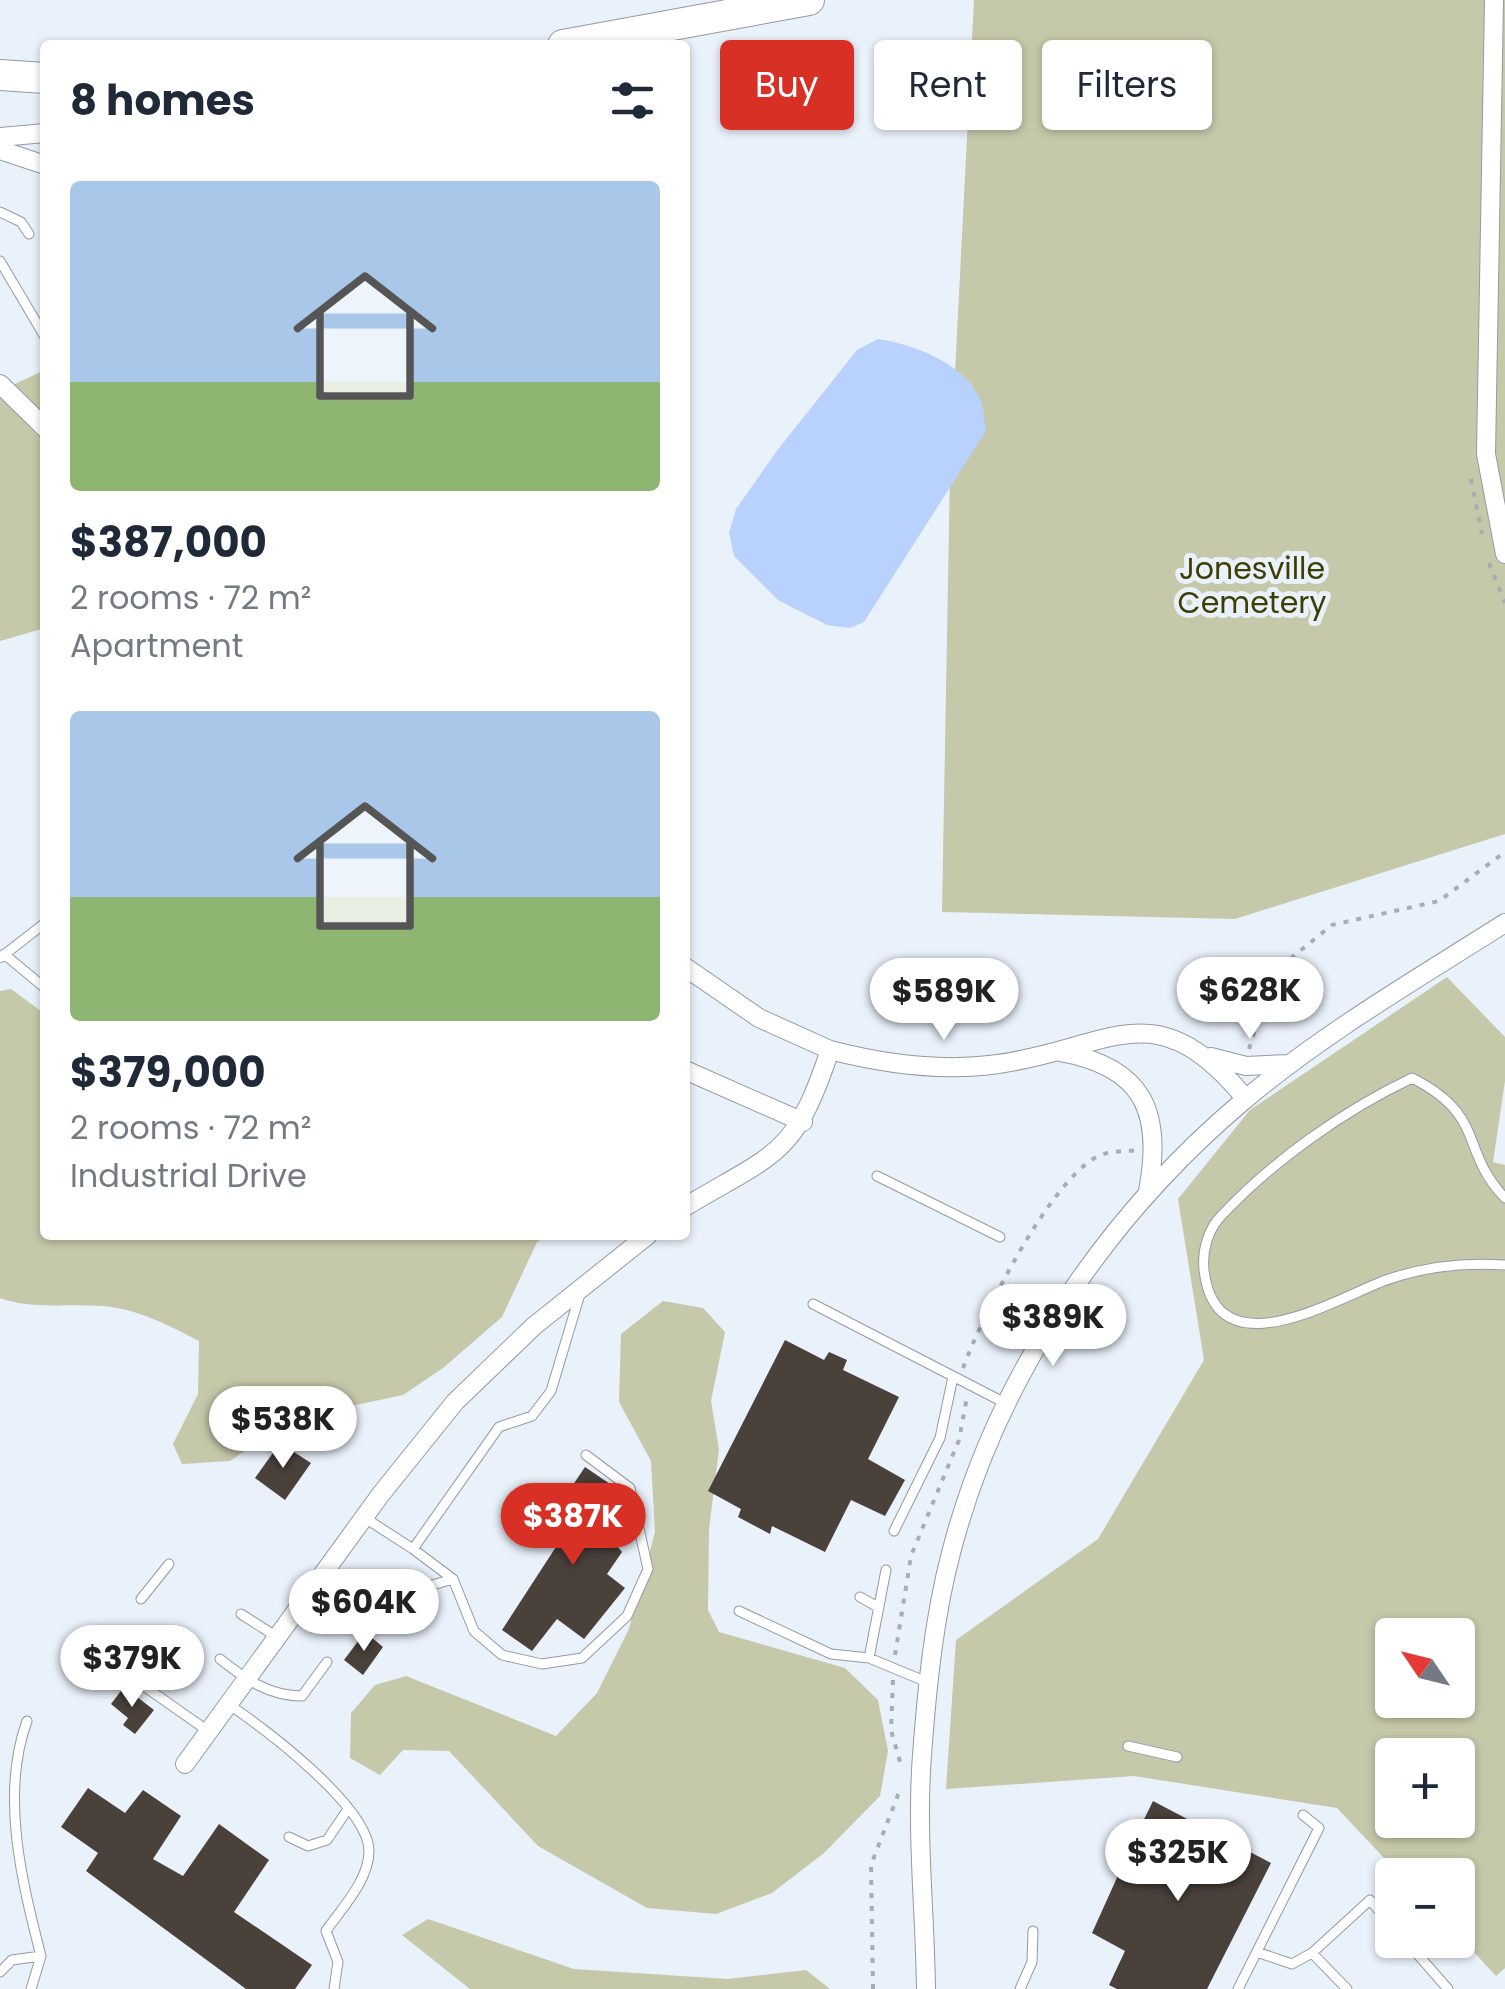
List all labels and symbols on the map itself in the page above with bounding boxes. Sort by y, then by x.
park label: Jonesville Cemetery [1178,547,1327,624]
pin: $628K [1180,957,1320,1042]
pin: $589K [874,958,1014,1043]
pin: $389K [983,1284,1123,1369]
pin: $538K [213,1386,353,1471]
pin: $387K [503,1483,643,1568]
pin: $604K [294,1569,434,1654]
north arrow [1375,1618,1475,1718]
pin: $379K [62,1625,202,1710]
pin: $325K [1108,1819,1248,1904]

